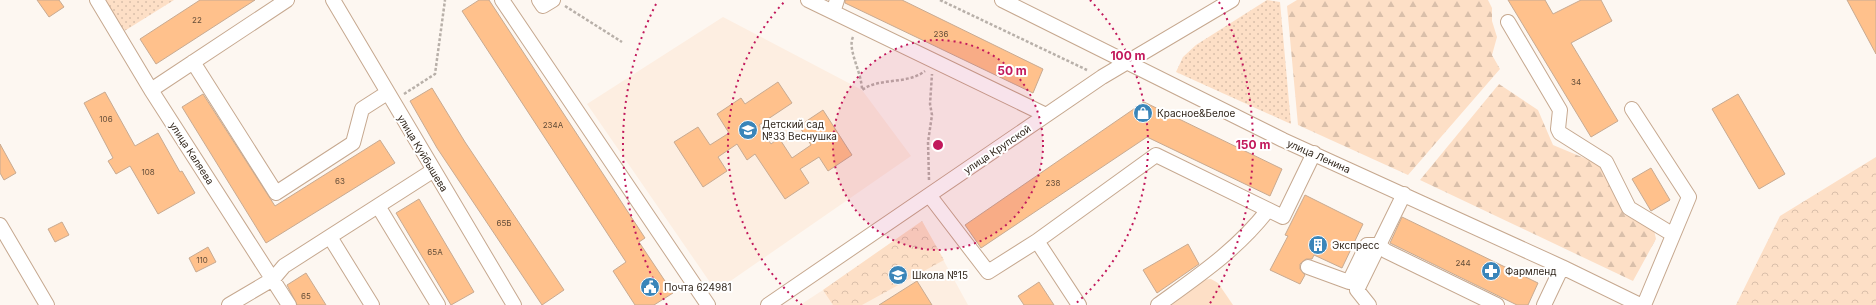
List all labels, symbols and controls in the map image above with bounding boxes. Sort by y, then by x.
house number: 22 [192,15,202,25]
house number: 236 [934,29,948,39]
text: 100 m [1110,48,1146,63]
text: 50 m [997,63,1027,78]
house number: 34 [1571,77,1581,87]
shop icon: Красное&Белое [1132,102,1154,124]
place label: Красное&Белое [1157,107,1235,119]
street label: улица Куйбышева [395,112,451,194]
house number: 106 [99,114,113,124]
place label: Детский сад №33 Веснушка [762,118,837,142]
school or university icon: Детский сад №33 Веснушка [737,119,759,141]
street label: улица Каляева [167,120,217,186]
house number: 234А [543,120,564,130]
street label: улица Крупской [961,122,1033,176]
text: 150 m [1236,137,1270,152]
street label: улица Ленина [1286,137,1352,175]
centre of rings [931,138,945,152]
house number: 108 [141,167,155,177]
house number: 63 [335,176,345,186]
house number: 238 [1046,178,1060,188]
house number: 65Б [497,218,512,228]
building icon: Экспресс [1307,234,1329,256]
place label: Экспресс [1332,239,1380,251]
house number: 65А [427,247,443,257]
house number: 110 [196,255,208,265]
house number: 244 [1455,258,1471,268]
pharmacy icon: Фармленд [1480,260,1502,282]
school or university icon: Школа №15 [887,264,909,286]
place label: Фармленд [1505,265,1557,277]
place label: Школа №15 [912,269,968,281]
public building icon: Почта 624981 [639,276,661,298]
place label: Почта 624981 [664,281,731,293]
house number: 65 [301,291,311,301]

